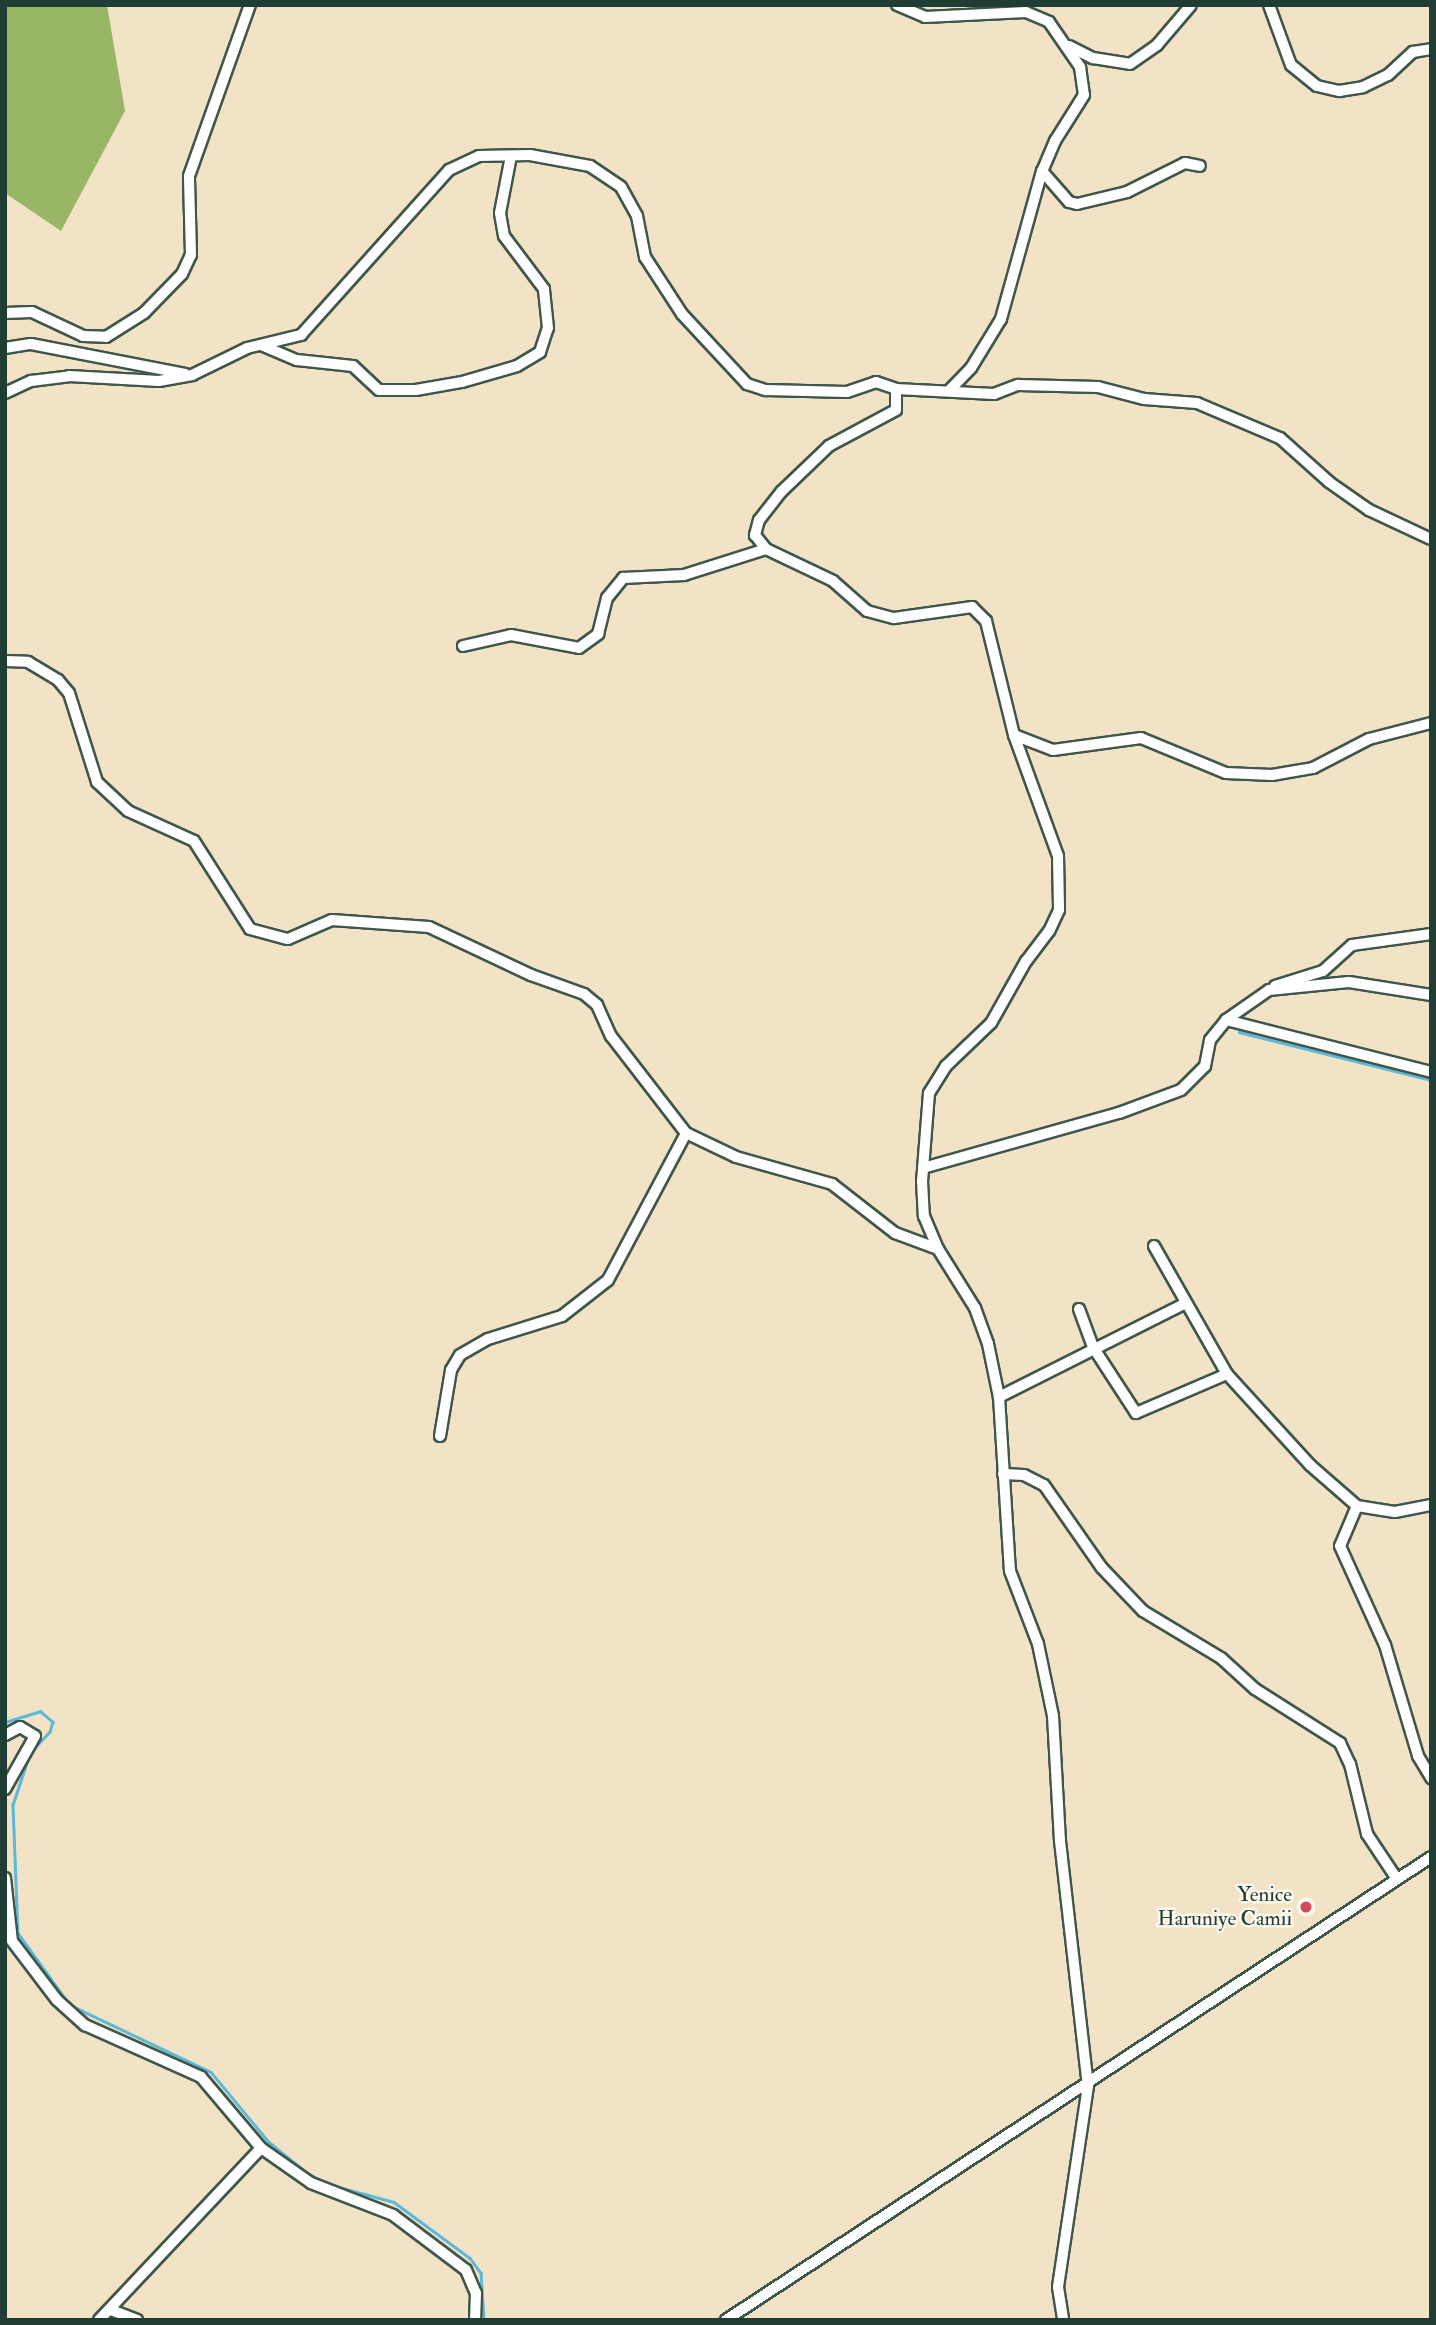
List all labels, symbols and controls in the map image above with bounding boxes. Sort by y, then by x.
place label: Yenice Haruniye Camii [1157,1882,1292,1932]
marker: Yenice Haruniye Camii [1298,1899,1314,1915]

